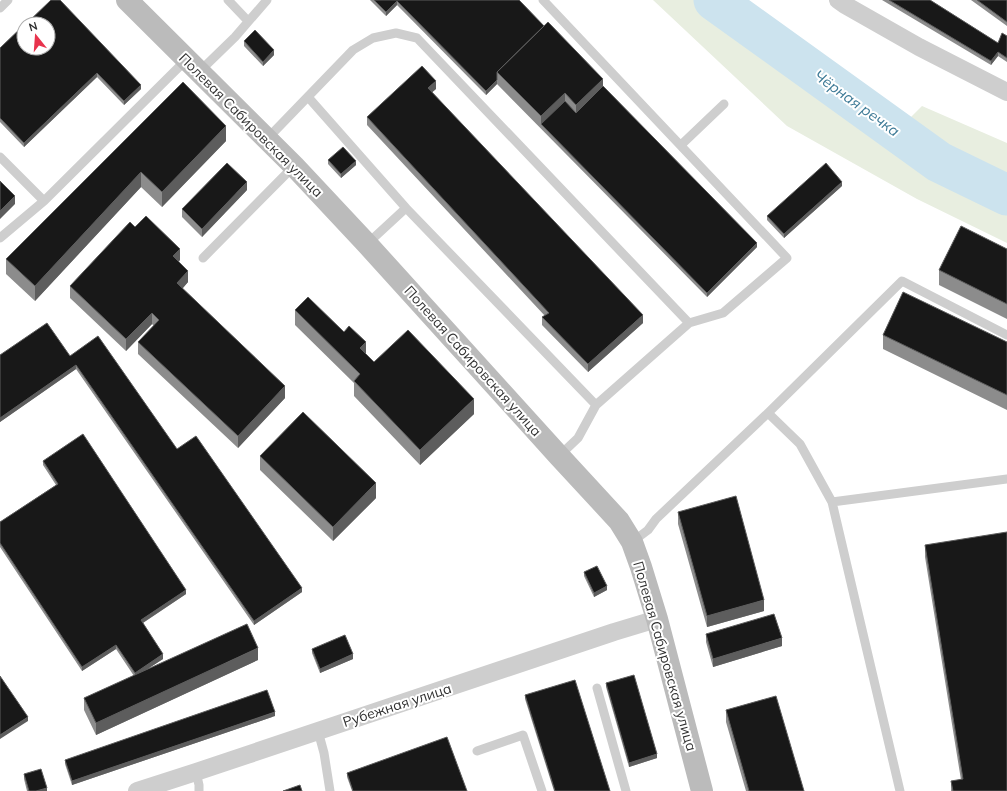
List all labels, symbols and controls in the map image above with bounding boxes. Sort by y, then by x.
north arrow [16,16,56,56]
text: N [27,19,39,34]
street label: Полевая Сабировская улица [175,49,327,201]
water label: Чёрная речка [810,66,904,140]
street label: Полевая Сабировская улица [401,282,545,440]
street label: Полевая Сабировская улица [629,559,701,753]
street label: Рубежная улица [340,679,454,731]

